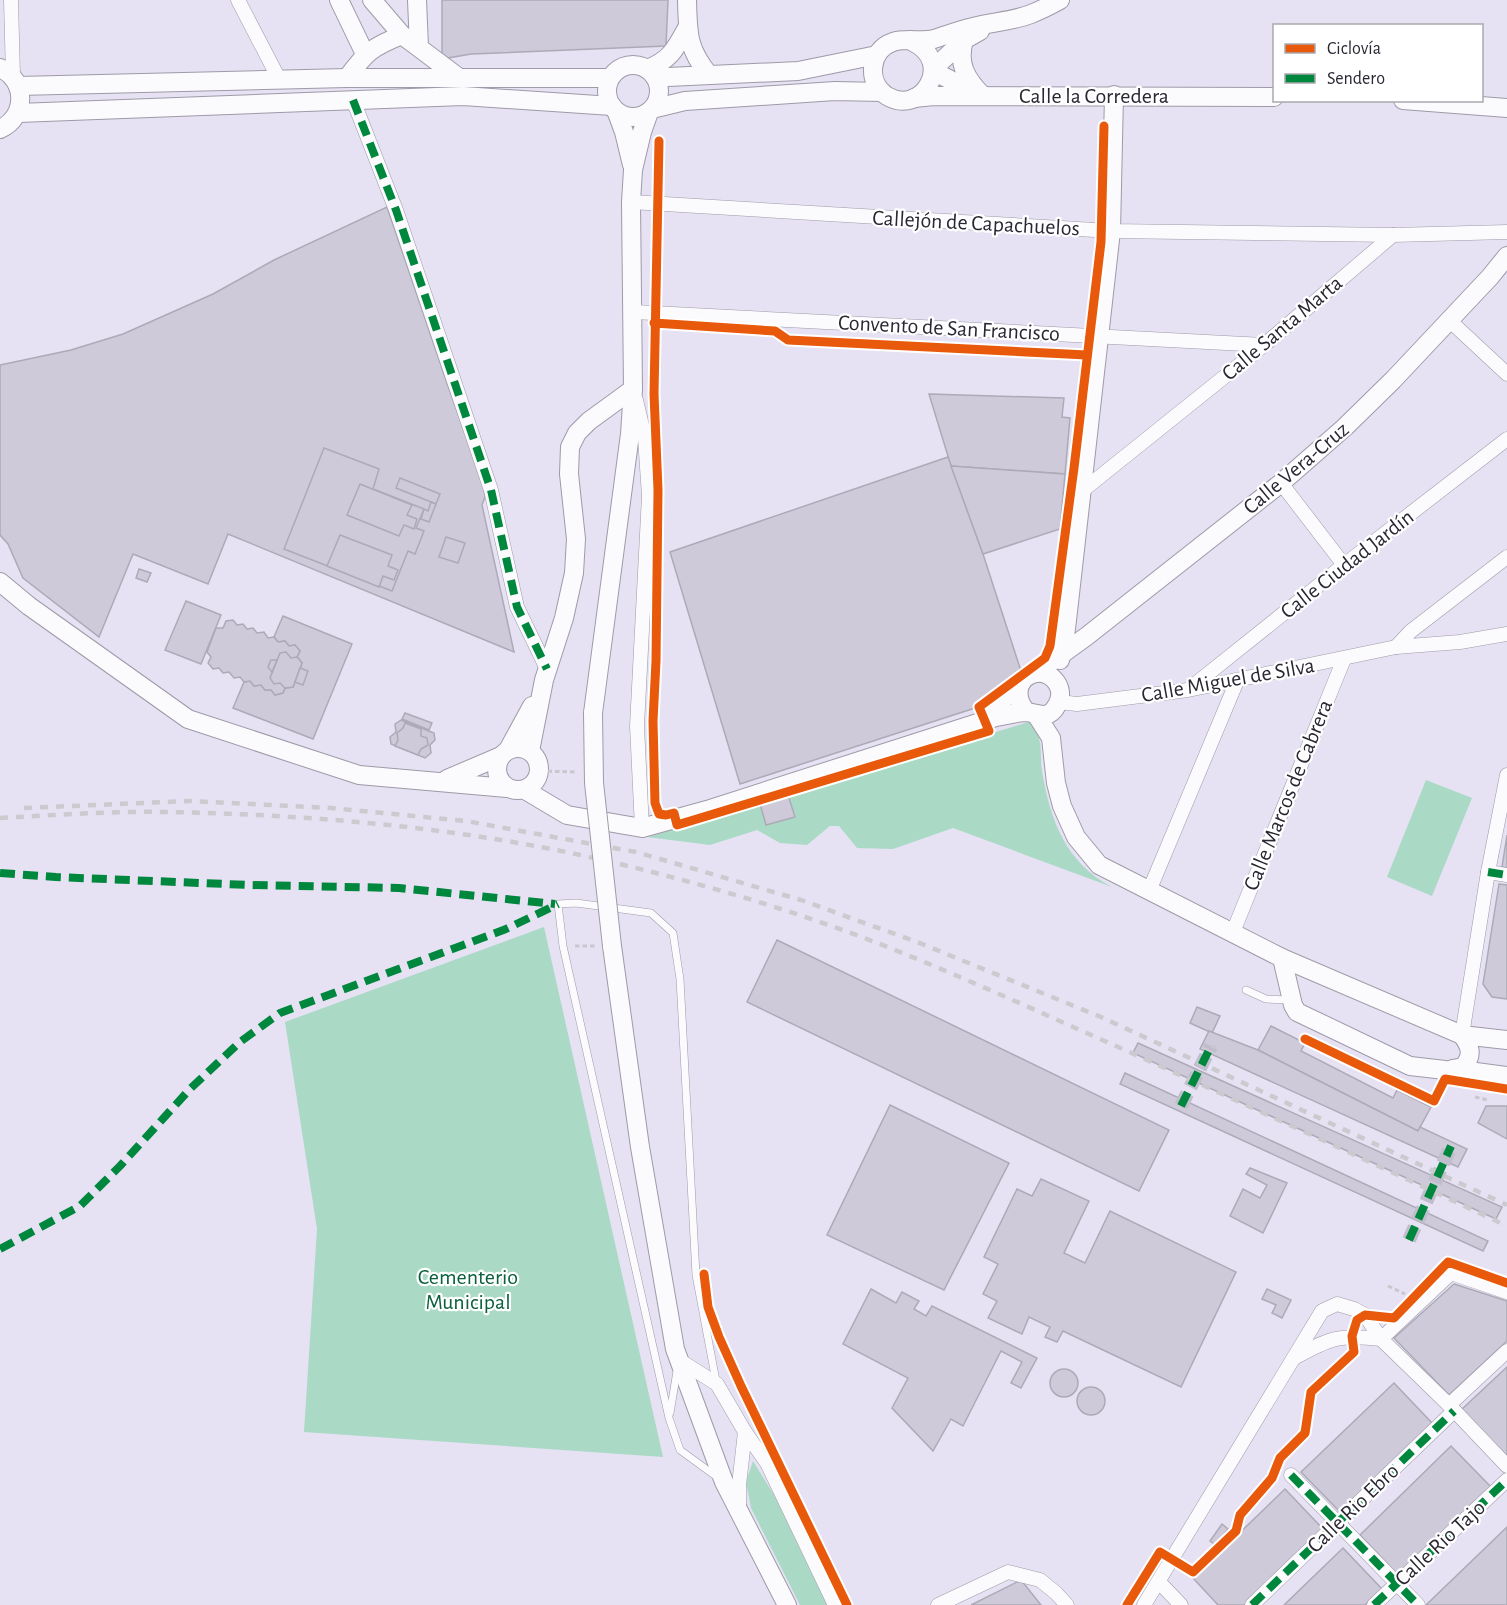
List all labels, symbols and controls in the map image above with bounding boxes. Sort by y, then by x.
legend [1273,24,1483,102]
text: Ciclovía [1327,40,1381,58]
text: Sendero [1327,70,1385,88]
street label: Calle la Corredera [1019,85,1169,107]
street label: Callejón de Capachuelos [872,207,1080,239]
street label: Calle Santa Marta [1218,271,1346,385]
street label: Convento de San Francisco [837,311,1061,345]
street label: Calle Vera-Cruz [1239,418,1353,518]
street label: Calle Ciudad Jardín [1276,505,1418,623]
street label: Calle Miguel de Silva [1140,654,1316,706]
street label: Calle Marcos de Cabrera [1240,696,1336,894]
park label: Cementerio Municipal [418,1266,518,1313]
street label: Calle Rio Ebro [1303,1459,1403,1557]
street label: Calle Rio Tajo [1391,1496,1489,1590]

